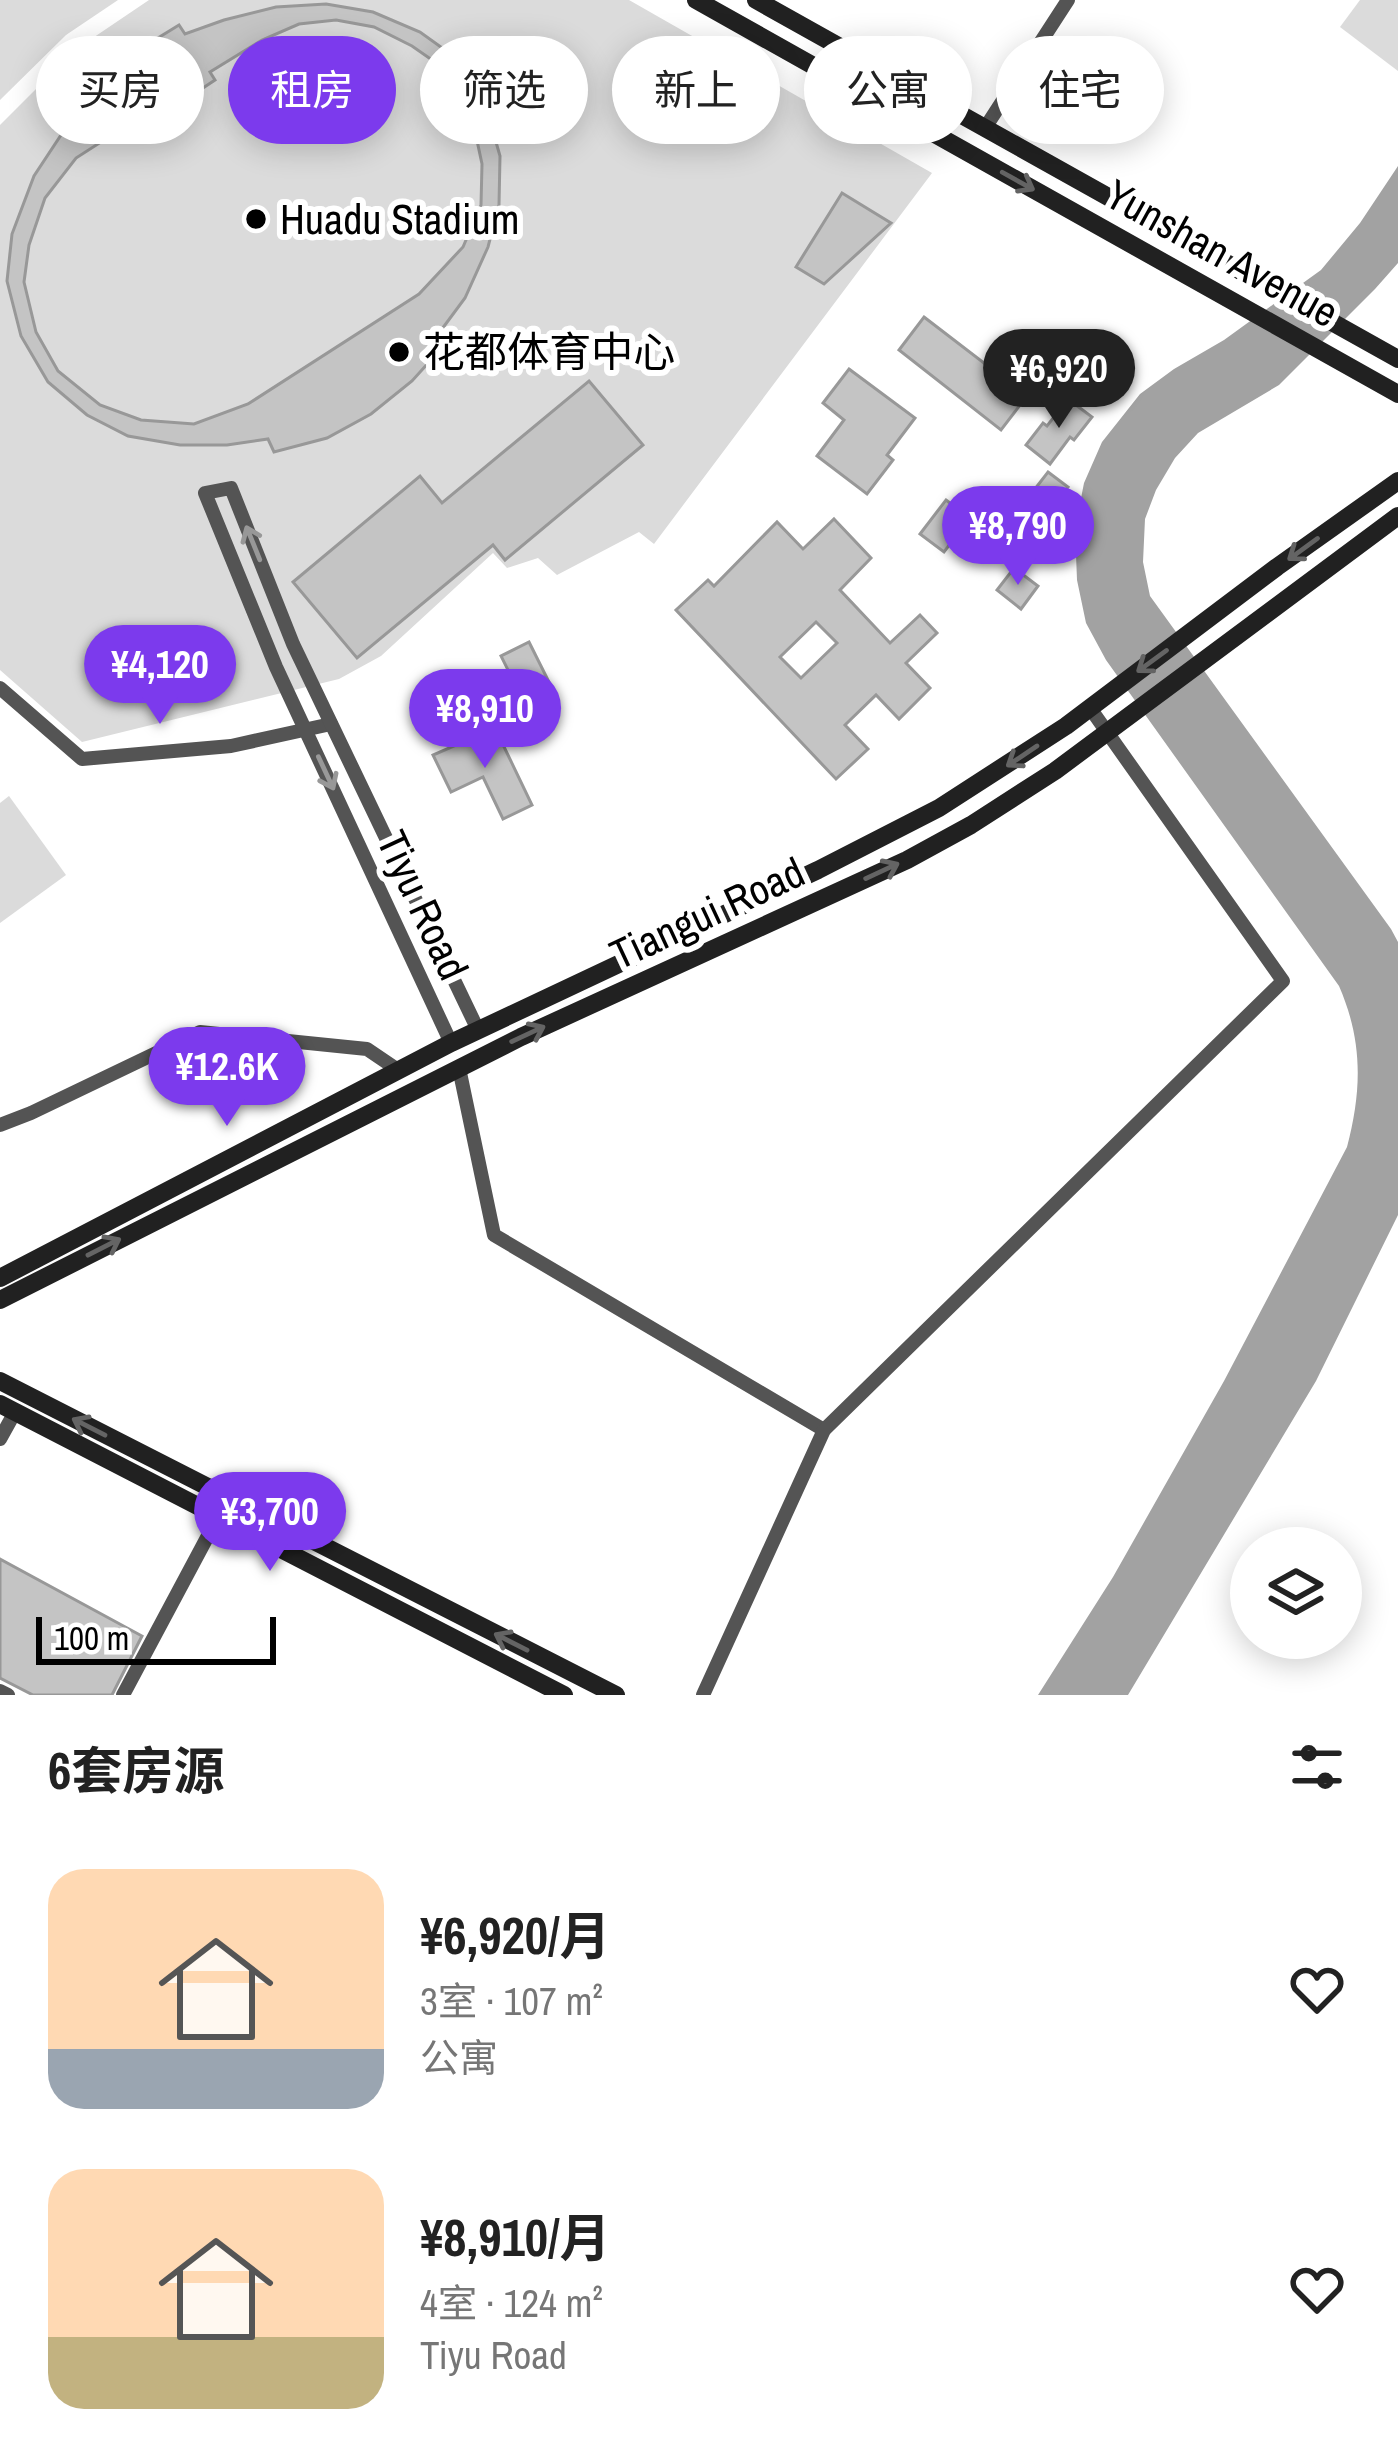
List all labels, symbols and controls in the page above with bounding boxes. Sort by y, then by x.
chip: 买房 [36,36,204,144]
chip: 租房 [228,36,396,144]
chip: 筛选 [420,36,588,144]
chip: 新上 [612,36,780,144]
chip: 公寓 [804,36,972,144]
chip: 住宅 [996,36,1164,144]
street label: Yunshan Avenue [1096,166,1348,340]
one-way arrow [999,169,1034,193]
place label: Huadu Stadium [280,191,519,247]
marker: Huadu Stadium [243,206,269,232]
place label: 花都体育中心 [423,324,675,380]
pin: ¥6,920 [961,329,1157,431]
marker: 花都体育中心 [386,339,412,365]
text: ¥6,920 [1010,342,1108,394]
pin: ¥8,790 [920,486,1116,588]
text: ¥8,790 [969,499,1067,551]
one-way arrow [241,526,262,563]
one-way arrow [1287,535,1320,561]
pin: ¥4,120 [62,625,258,727]
text: ¥4,120 [111,638,209,690]
one-way arrow [1136,648,1169,674]
pin: ¥8,910 [387,669,583,771]
text: ¥8,910 [436,682,534,734]
one-way arrow [1006,743,1039,768]
one-way arrow [316,754,338,790]
street label: Tiyu Road [364,822,482,988]
street label: Tiangui Road [601,844,813,982]
one-way arrow [863,859,899,881]
one-way arrow [509,1022,545,1044]
pin: ¥12.6K [129,1027,325,1129]
text: ¥12.6K [175,1040,279,1092]
one-way arrow [86,1235,122,1258]
one-way arrow [72,1414,107,1437]
pin: ¥3,700 [172,1472,368,1574]
text: ¥3,700 [221,1485,319,1537]
map controls [1230,1527,1362,1659]
button: layers [1230,1527,1362,1659]
scale bar [36,1611,276,1664]
text: 100 m [54,1616,129,1660]
one-way arrow [494,1629,530,1652]
icon: filters [1284,1734,1350,1800]
text: 6套房源 [48,1736,224,1805]
text: ¥6,920/月 [420,1901,611,1970]
icon: home [144,1917,288,2061]
icon: heart [1284,1956,1350,2022]
text: 3室 · 107 m² [420,1975,603,2027]
text: 公寓 [420,2032,498,2084]
text: ¥8,910/月 [420,2203,611,2272]
icon: home [144,2217,288,2361]
icon: heart [1284,2256,1350,2322]
text: 4室 · 124 m² [420,2277,603,2329]
text: Tiyu Road [420,2329,567,2381]

